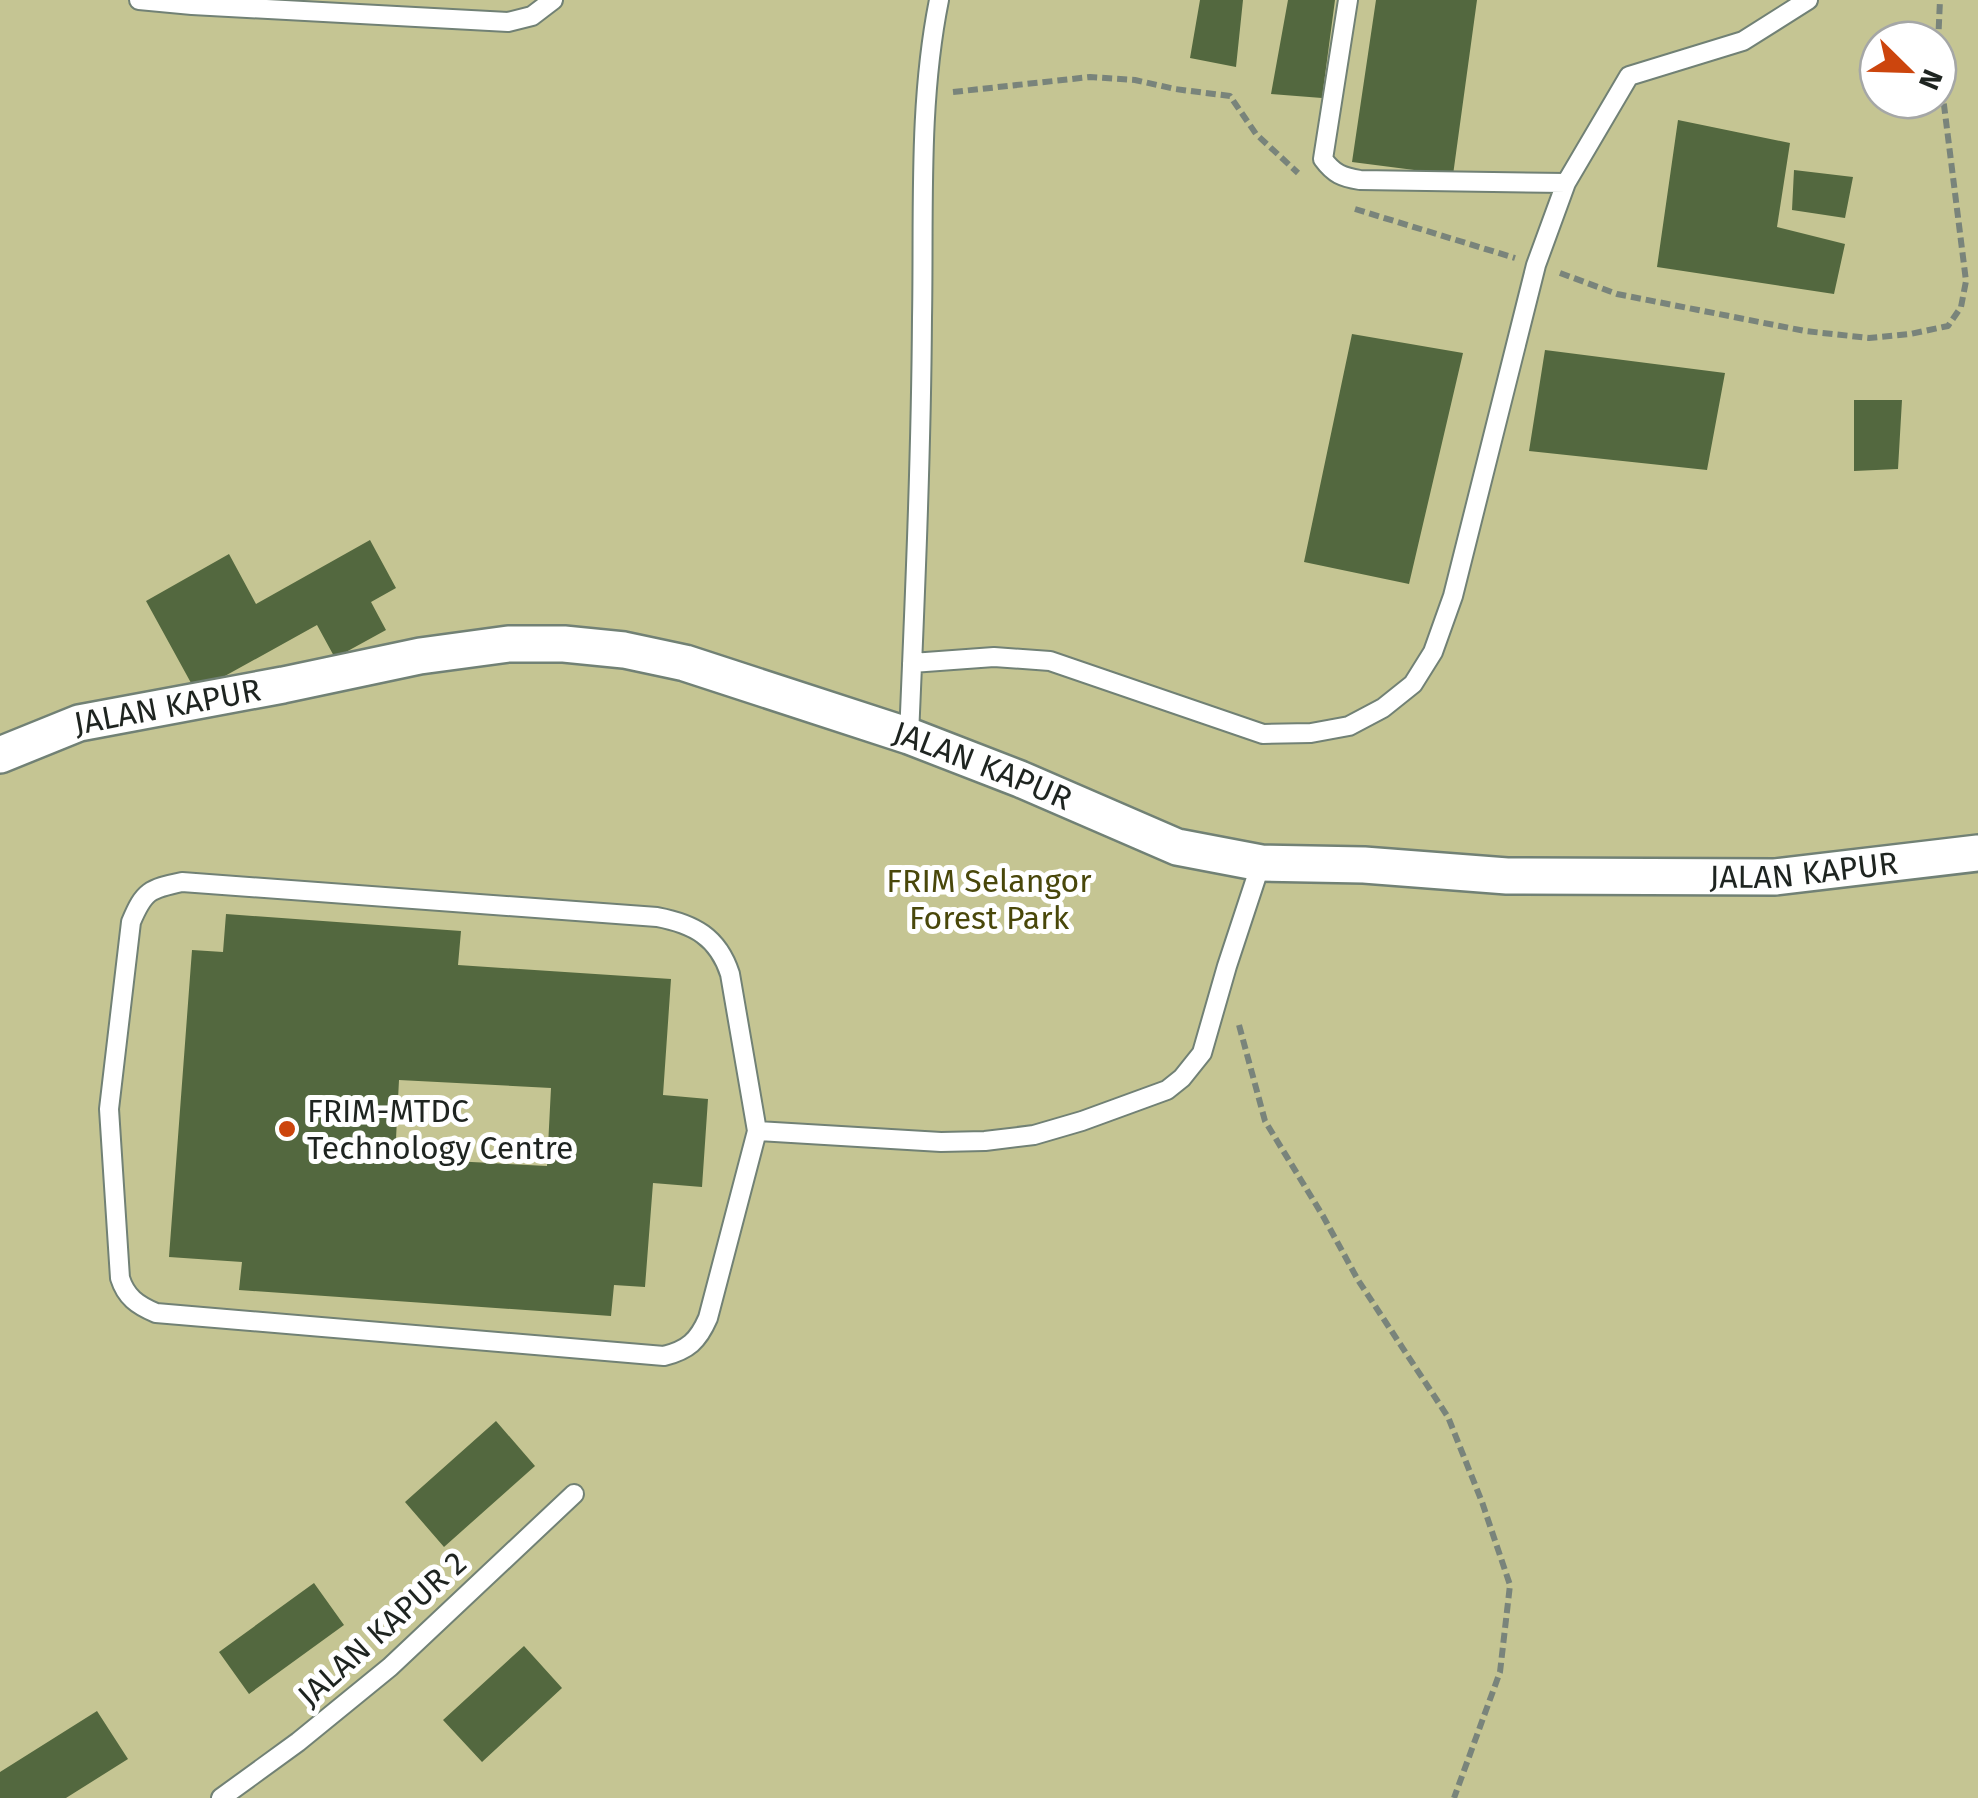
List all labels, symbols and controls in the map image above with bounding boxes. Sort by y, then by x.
north arrow [1858,20,1958,120]
text: N [1912,65,1949,95]
street label: JALAN KAPUR [71,671,264,743]
street label: JALAN KAPUR [888,713,1078,818]
street label: JALAN KAPUR [1709,844,1900,896]
park label: FRIM Selangor Forest Park [886,862,1092,937]
place label: FRIM-MTDC Technology Centre [307,1092,573,1167]
marker: FRIM-MTDC Technology Centre [276,1118,298,1140]
street label: JALAN KAPUR 2 [290,1543,474,1715]

